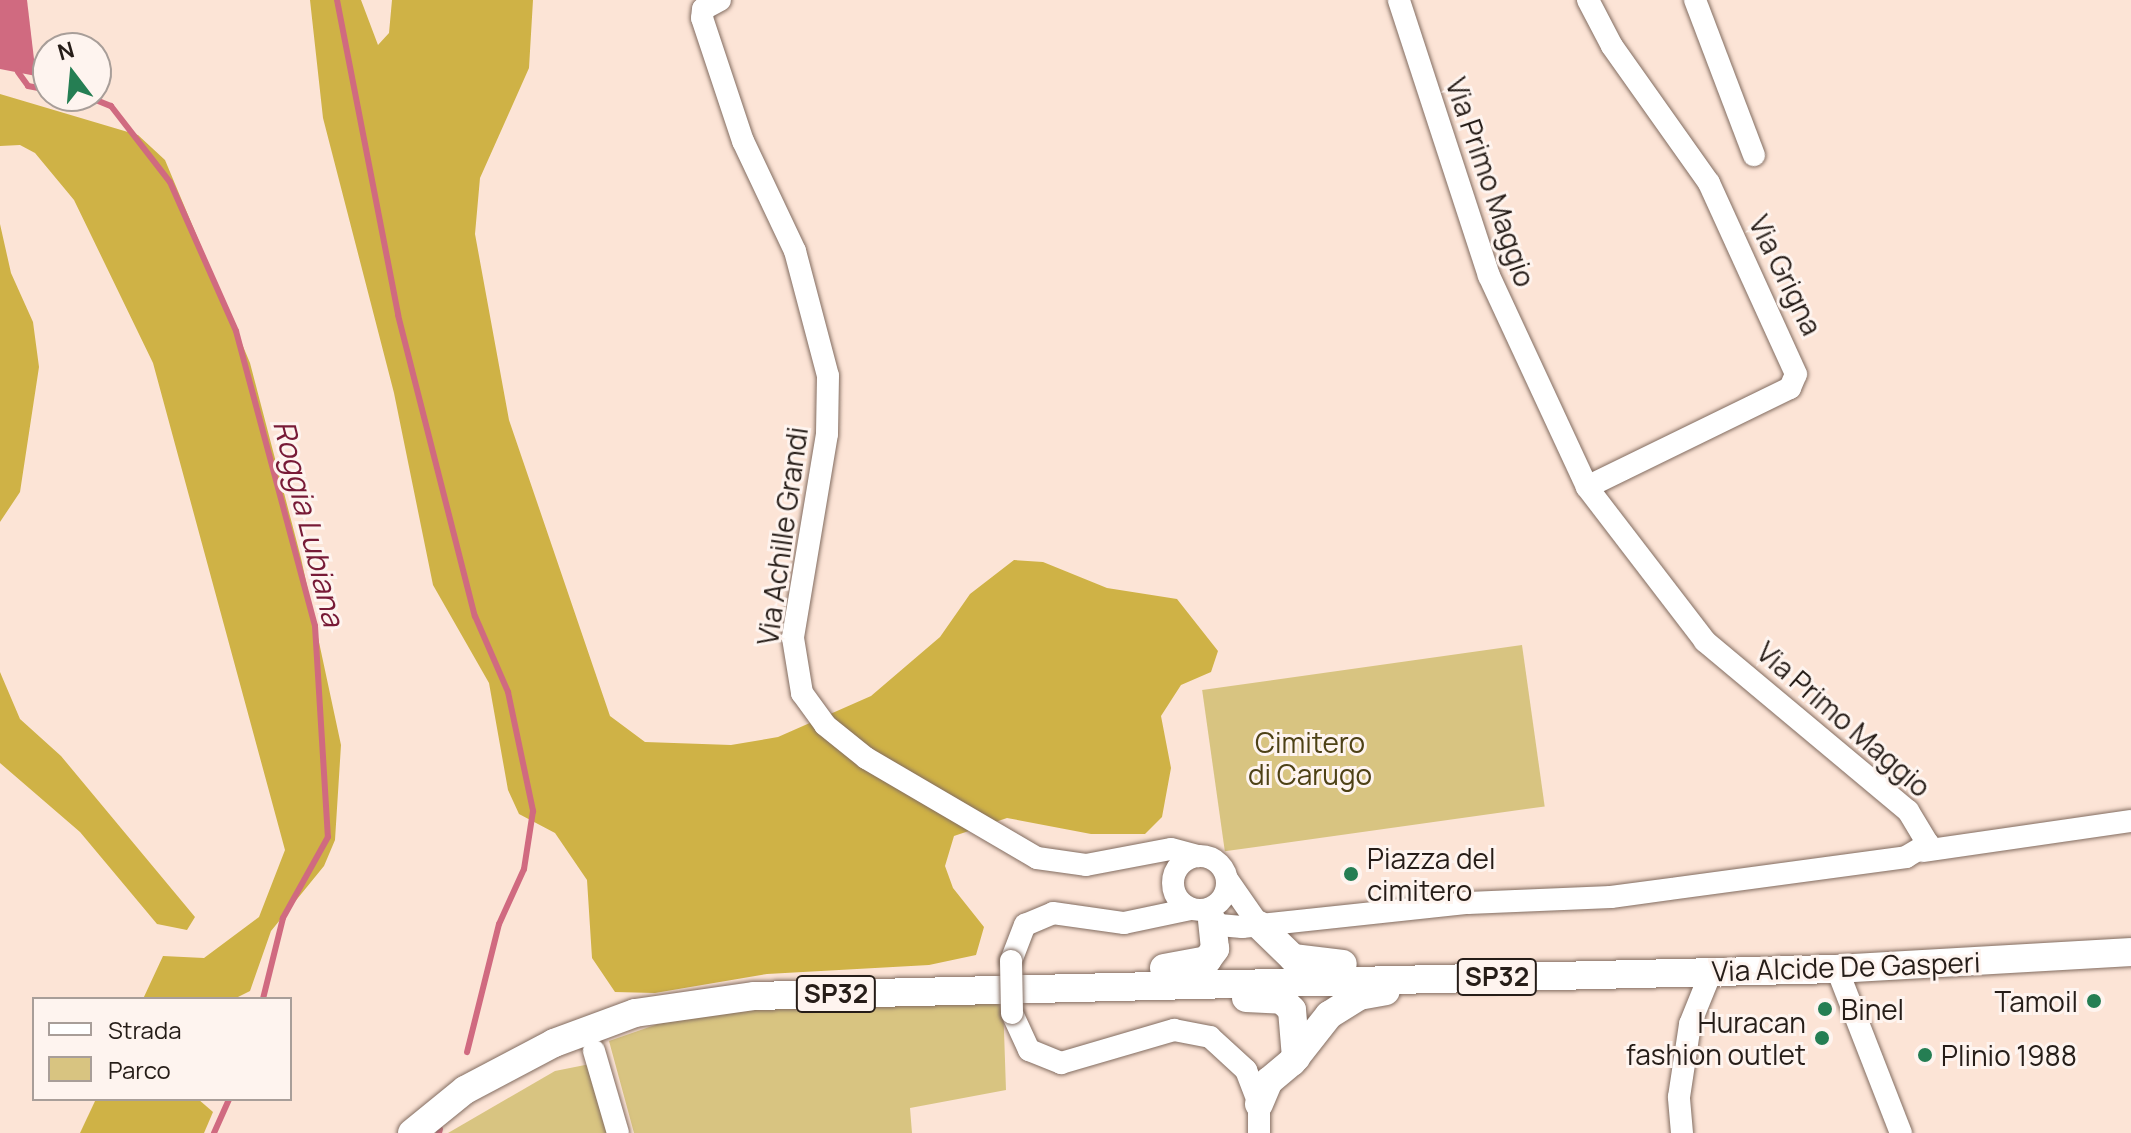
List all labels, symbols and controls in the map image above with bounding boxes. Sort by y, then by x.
north arrow [32,32,112,112]
text: N [54,34,78,67]
street label: Via Primo Maggio [1440,73,1542,291]
street label: Via Grigna [1743,210,1829,340]
water label: Roggia Lubiana [266,416,352,630]
street label: Via Achille Grandi [750,425,814,647]
street label: Via Primo Maggio [1750,635,1938,803]
park label: Cimitero di Carugo [1248,725,1372,791]
place label: Piazza del cimitero [1367,841,1495,907]
marker: Piazza del cimitero [1342,865,1360,883]
street label: Via Alcide De Gasperi [1711,945,1981,987]
road number: SP32 [1455,955,1539,999]
road number: SP32 [794,972,878,1016]
place label: Tamoil [1994,984,2078,1018]
place label: Binel [1841,992,1904,1026]
marker: Tamoil [2085,992,2103,1010]
legend [32,997,292,1101]
marker: Binel [1816,1000,1834,1018]
place label: Huracan fashion outlet [1626,1005,1806,1071]
text: Strada [108,1013,181,1046]
marker: Huracan fashion outlet [1813,1029,1831,1047]
place label: Plinio 1988 [1941,1038,2077,1072]
marker: Plinio 1988 [1916,1046,1934,1064]
text: Parco [108,1053,171,1086]

